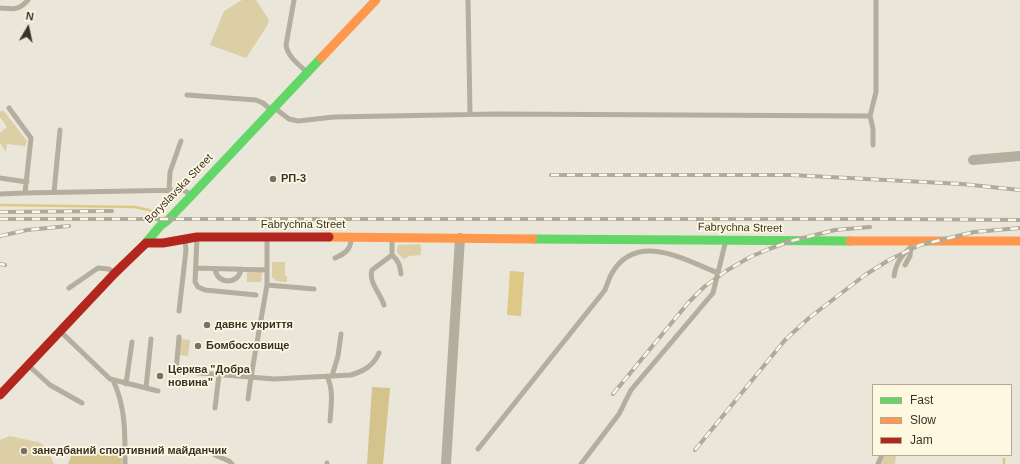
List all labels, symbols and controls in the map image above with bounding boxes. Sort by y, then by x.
north arrow [8,8,48,48]
text: N [25,10,35,23]
street label: Boryslavska Street [142,151,216,227]
place label: РП-3 [281,172,306,186]
marker: РП-3 [268,174,278,184]
street label: Fabrychna Street [261,218,345,232]
street label: Fabrychna Street [698,221,782,235]
place label: давнє укриття [215,318,293,332]
marker: давнє укриття [202,320,212,330]
place label: Бомбосховище [206,339,289,353]
marker: Бомбосховище [193,341,203,351]
place label: Церква "Добра новина" [168,363,250,389]
marker: Церква "Добра новина" [155,371,165,381]
legend [872,384,1012,456]
text: Fast [910,393,933,407]
text: Slow [910,413,936,427]
text: Jam [910,433,933,447]
place label: занедбаний спортивний майданчик [32,444,227,458]
marker: занедбаний спортивний майданчик [19,446,29,456]

